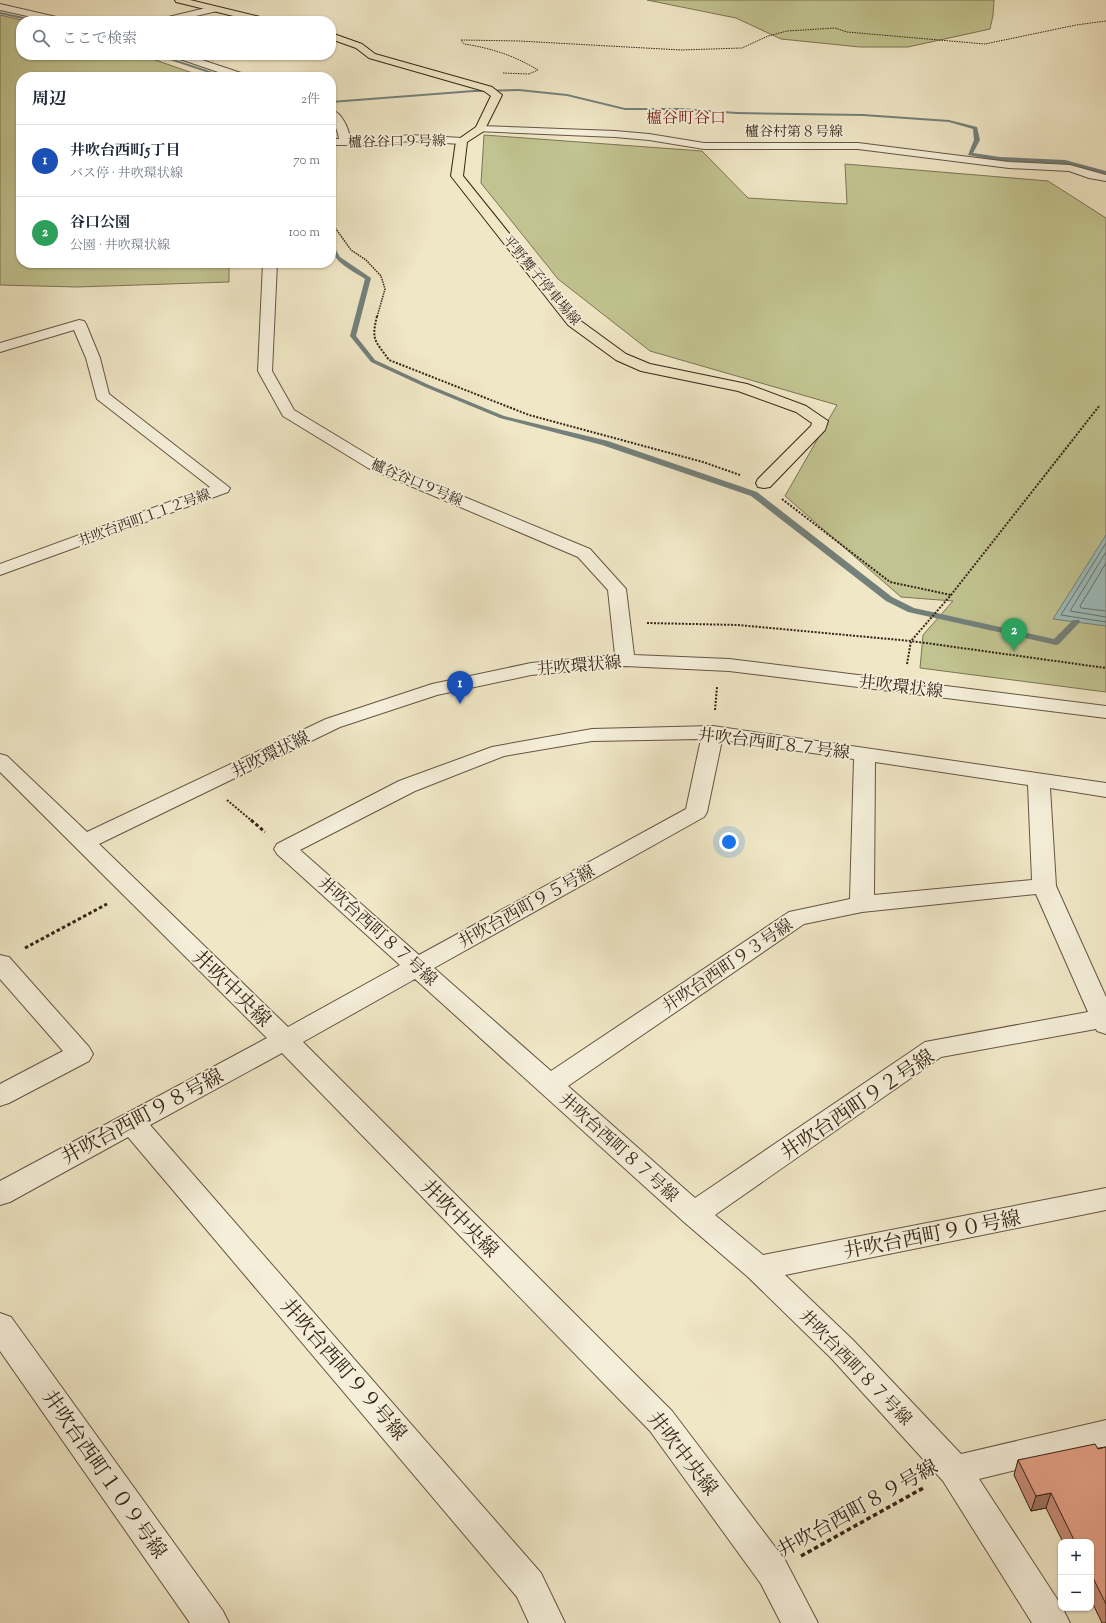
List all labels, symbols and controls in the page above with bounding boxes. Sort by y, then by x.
search box [16,16,336,60]
icon: search [30,27,52,49]
text: ここで検索 [62,29,137,50]
text: 周辺 [32,88,66,112]
text: 2件 [301,91,320,109]
district label: 櫨谷町谷口 [646,108,726,131]
street label: 櫨谷村第８号線 [745,123,843,143]
street label: 櫨谷谷口９号線 [348,132,446,154]
text: 井吹台西町5丁目 [70,141,180,162]
text: 1 [43,152,47,170]
text: 70 m [293,152,320,170]
text: バス停 · 井吹環状線 [70,165,183,183]
text: 谷口公園 [70,213,130,234]
text: 2 [42,224,48,242]
text: 100 m [288,224,320,242]
street label: 平野舞子停車場線 [497,232,584,331]
text: 公園 · 井吹環状線 [70,237,170,255]
street label: 櫨谷谷口９号線 [367,455,465,512]
street label: 井吹台西町１１２号線 [75,486,214,552]
pin: 2 [1001,618,1027,651]
street label: 井吹環状線 [536,651,623,683]
pin: 1 [447,671,473,704]
street label: 井吹環状線 [857,671,944,705]
street label: 井吹台西町８７号線 [696,724,851,766]
street label: 井吹環状線 [227,726,314,785]
your location [719,832,739,852]
street label: 井吹台西町９５号線 [454,860,600,955]
street label: 井吹台西町８７号線 [312,872,442,993]
street label: 井吹台西町９３号線 [658,914,798,1019]
street label: 井吹中央線 [184,945,276,1035]
street label: 井吹台西町９２号線 [776,1044,941,1168]
street label: 井吹台西町９８号線 [57,1063,229,1173]
street label: 井吹台西町８７号線 [553,1088,683,1209]
street label: 井吹中央線 [413,1174,504,1265]
street label: 井吹台西町９０号線 [841,1205,1024,1268]
street label: 井吹台西町９９号線 [272,1293,412,1448]
street label: 井吹台西町８７号線 [793,1305,916,1432]
street label: 井吹台西町１０９号線 [34,1385,172,1566]
street label: 井吹中央線 [639,1406,723,1503]
street label: 井吹台西町８９号線 [772,1454,944,1567]
map controls [1058,1539,1094,1611]
button: + [1058,1539,1094,1575]
button: − [1058,1575,1094,1611]

